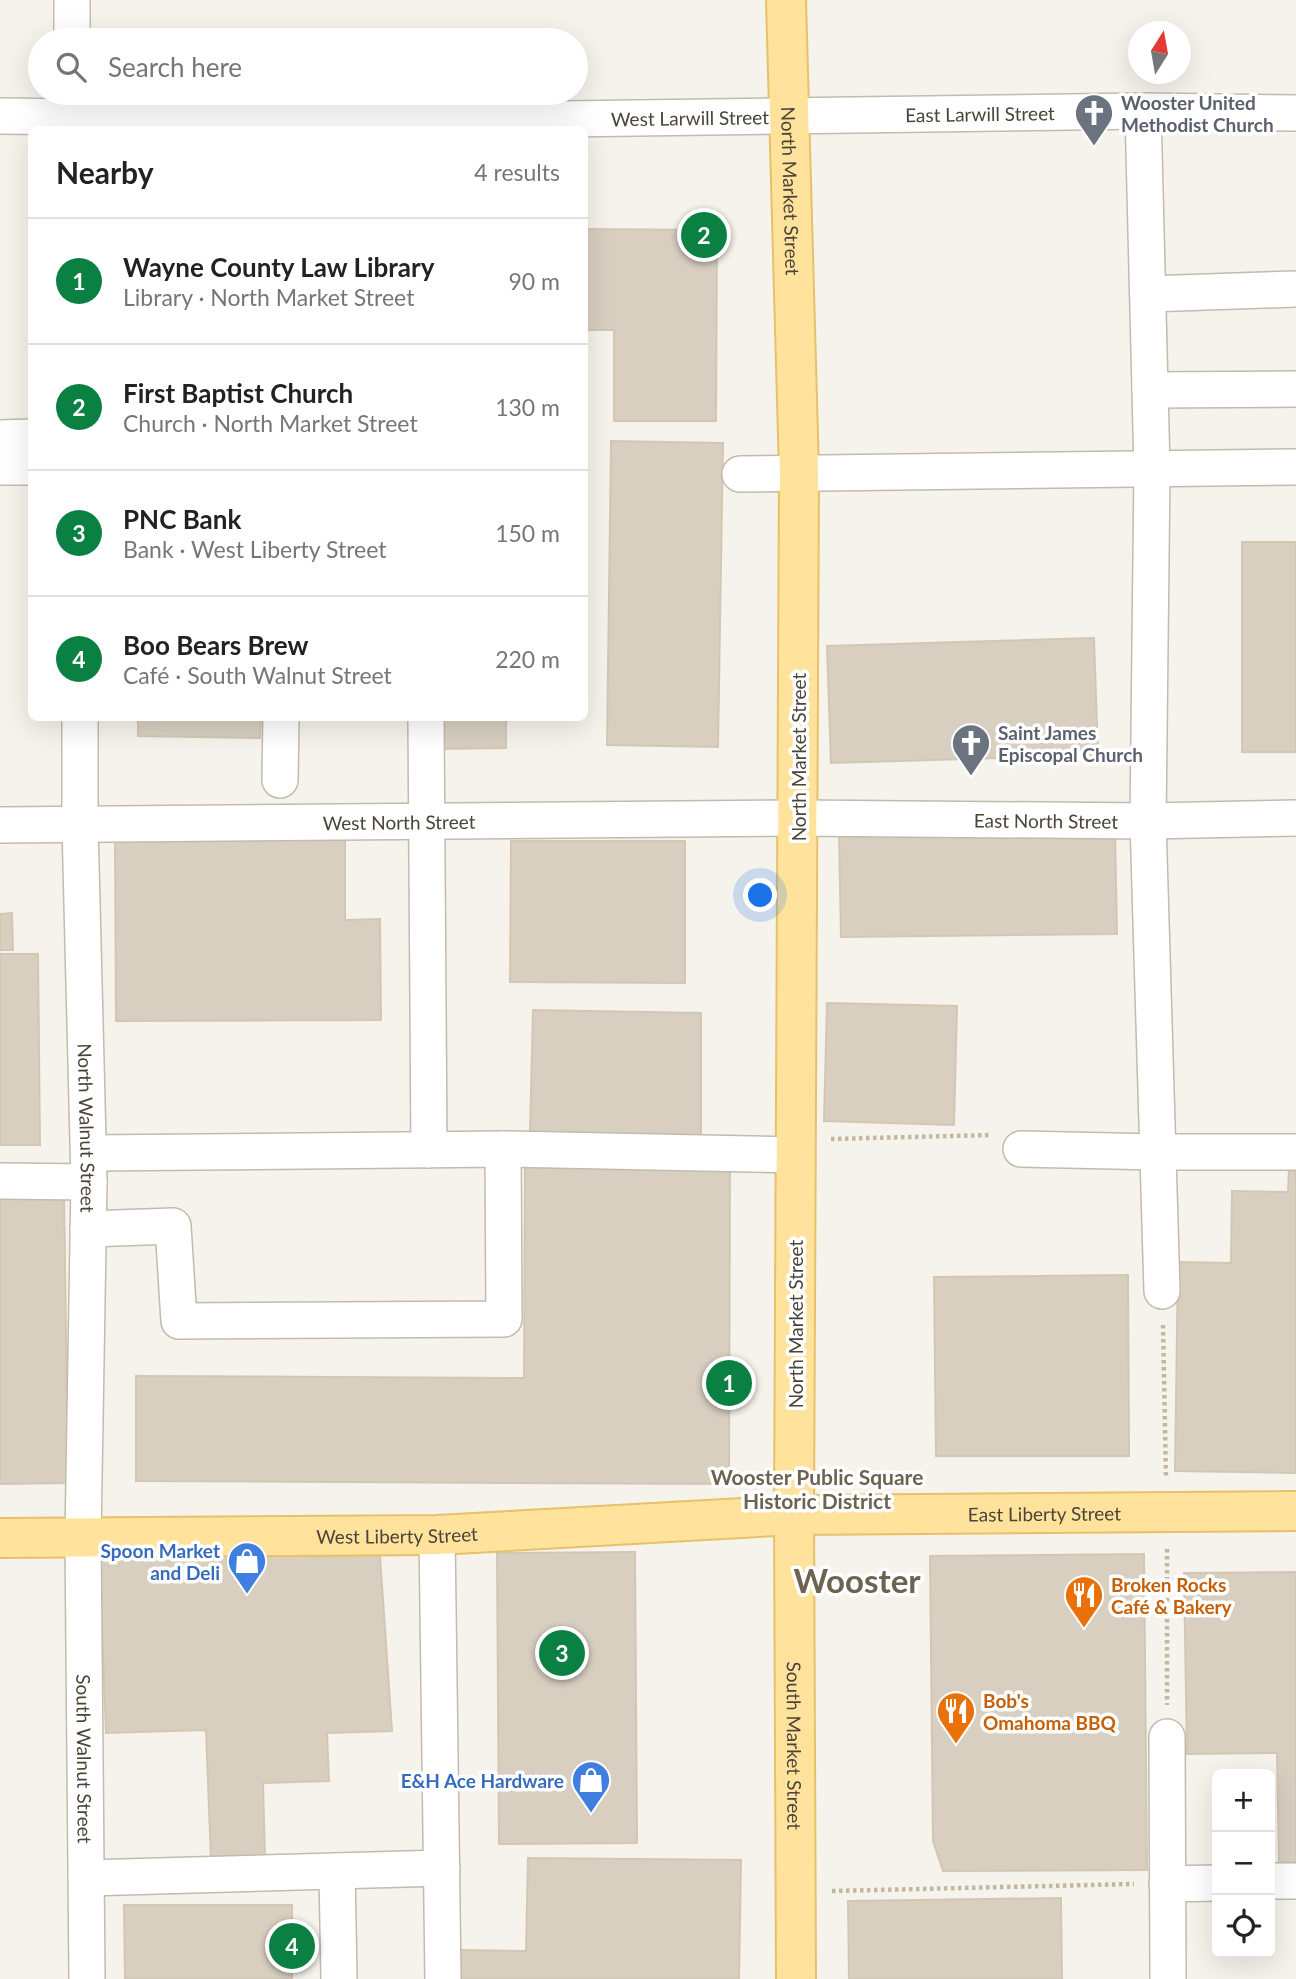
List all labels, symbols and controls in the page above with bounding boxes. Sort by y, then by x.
north arrow [1128,21,1191,84]
search box [28,28,588,105]
icon: search [52,48,90,86]
text: Search here [108,51,242,83]
place label: Wooster United Methodist Church [1121,91,1274,136]
church icon: Wooster United Methodist Church [1073,92,1115,147]
street label: East Larwill Street [905,101,1055,126]
street label: West Larwill Street [611,105,769,130]
street label: North Market Street [777,106,805,276]
text: Nearby [56,154,154,190]
text: 4 results [474,158,560,186]
pin: 2 [681,209,727,261]
text: Wayne County Law Library [123,251,434,283]
text: 1 [72,267,86,295]
text: 90 m [509,267,560,295]
text: Library · North Market Street [123,283,414,311]
text: First Baptist Church [123,377,353,409]
text: 2 [72,393,86,421]
text: 130 m [495,393,560,421]
text: Church · North Market Street [123,409,418,437]
text: PNC Bank [123,503,241,535]
text: 3 [72,519,86,547]
text: 150 m [495,519,560,547]
text: Bank · West Liberty Street [123,535,387,563]
text: Boo Bears Brew [123,629,308,661]
text: 4 [72,645,86,673]
text: 220 m [495,645,560,673]
text: Café · South Walnut Street [123,661,392,689]
street label: North Market Street [787,672,810,841]
place label: Saint James Episcopal Church [998,721,1143,766]
church icon: Saint James Episcopal Church [950,722,992,777]
street label: East North Street [974,808,1119,832]
street label: West North Street [322,809,476,834]
your location [743,878,777,912]
street label: North Walnut Street [74,1043,101,1213]
street label: North Market Street [784,1239,807,1408]
pin: 1 [706,1357,752,1409]
district label: Wooster Public Square Historic District [711,1464,923,1513]
street label: East Liberty Street [968,1501,1121,1525]
street label: West Liberty Street [316,1521,479,1547]
place label: Spoon Market and Deli [101,1539,220,1584]
shop icon: Spoon Market and Deli [226,1540,268,1595]
district label: Wooster [793,1560,921,1600]
place label: Broken Rocks Café & Bakery [1111,1573,1233,1618]
restaurant icon: Broken Rocks Café & Bakery [1063,1574,1105,1629]
pin: 3 [539,1627,585,1679]
street label: South Market Street [783,1662,807,1830]
street label: South Walnut Street [73,1674,97,1844]
place label: Bob's Omahoma BBQ [983,1689,1117,1734]
restaurant icon: Bob's Omahoma BBQ [935,1690,977,1745]
shop icon: E&H Ace Hardware [570,1759,612,1814]
place label: E&H Ace Hardware [401,1769,564,1792]
map controls [1212,1769,1275,1958]
button: + [1212,1769,1275,1832]
button: − [1212,1832,1275,1895]
button: locate [1212,1895,1275,1958]
pin: 4 [269,1920,315,1972]

